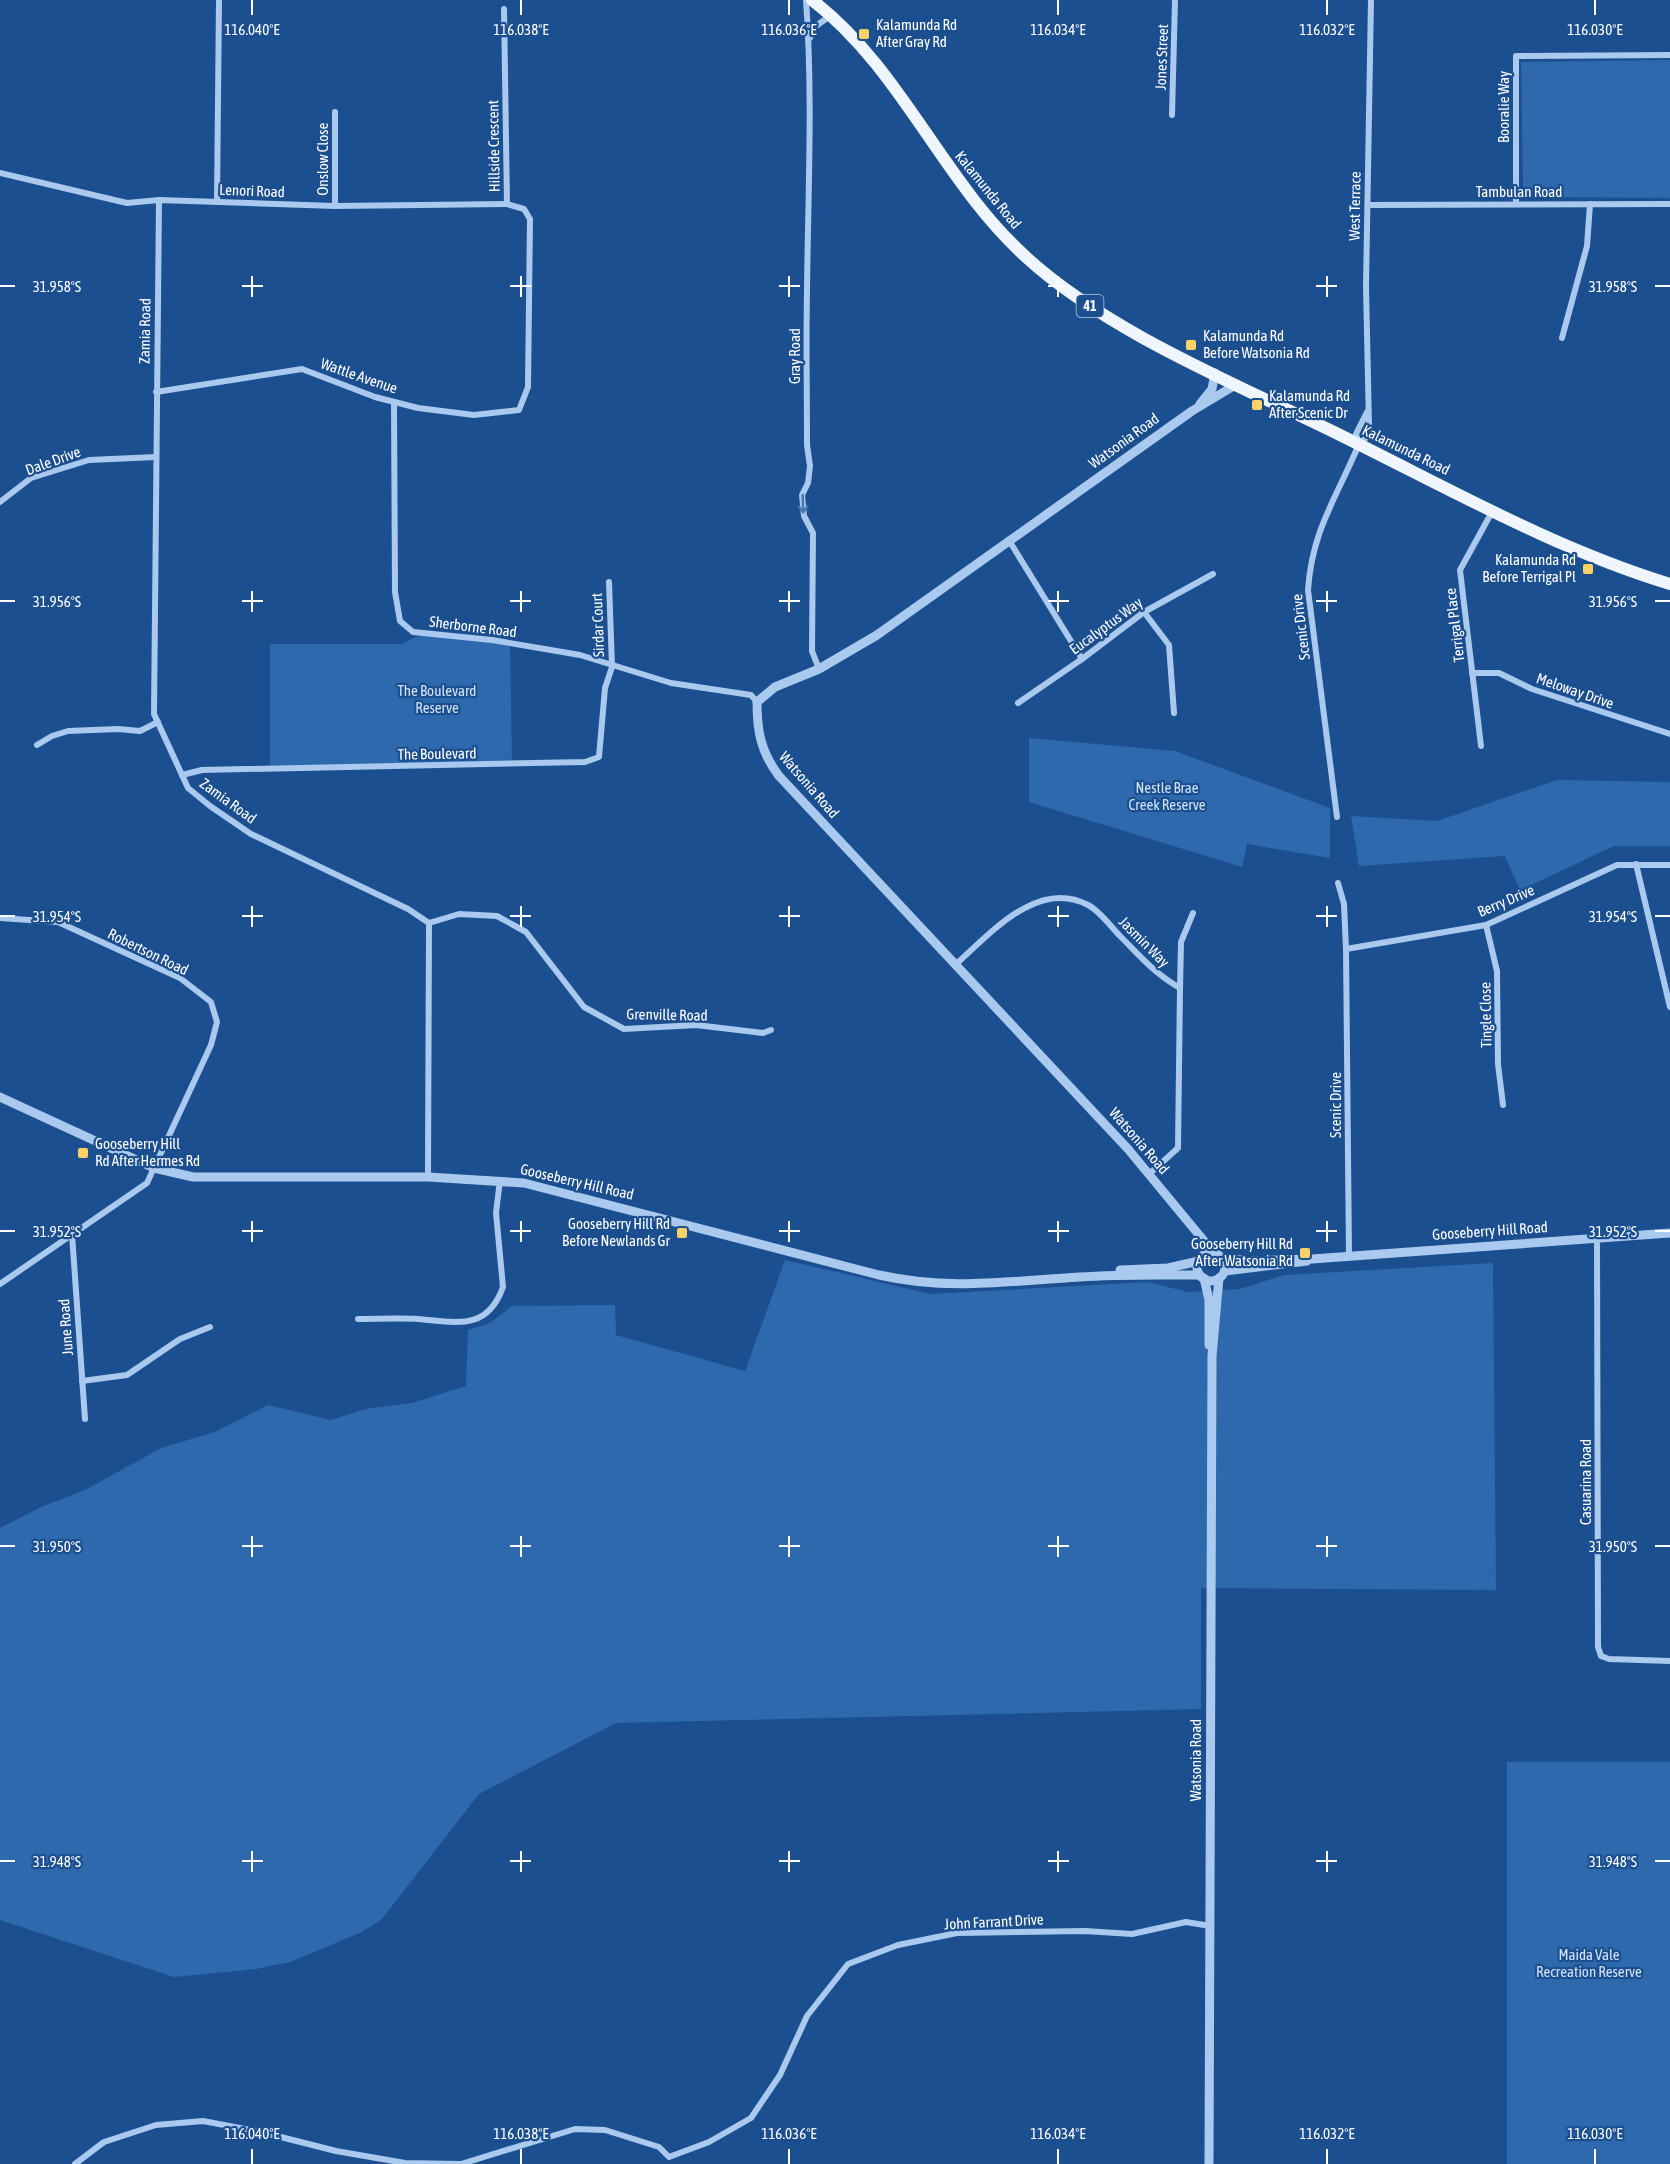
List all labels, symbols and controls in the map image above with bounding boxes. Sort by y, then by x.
place label: Kalamunda Rd After Gray Rd [876,16,957,50]
text: 116.040°E [224,21,280,38]
text: 116.038°E [493,21,549,38]
text: 116.036°E [761,21,817,38]
text: 116.034°E [1030,21,1086,38]
text: 116.032°E [1299,21,1355,38]
text: 116.030°E [1567,21,1623,38]
street label: Jones Street [1152,24,1171,90]
marker: Kalamunda Rd After Gray Rd [857,27,871,41]
street label: Booralie Way [1495,71,1512,143]
street label: Hillside Crescent [484,100,503,192]
street label: Onslow Close [314,122,331,195]
street label: Kalamunda Road [952,147,1025,232]
street label: West Terrace [1345,171,1364,241]
street label: Lenori Road [219,181,285,200]
street label: Tambulan Road [1476,183,1562,200]
text: 31.958°S [33,278,81,295]
text: 31.958°S [1589,278,1637,295]
road number: 41 [1076,295,1104,317]
street label: Zamia Road [135,298,154,364]
place label: Kalamunda Rd Before Watsonia Rd [1203,327,1310,361]
street label: Gray Road [786,328,803,384]
marker: Kalamunda Rd Before Watsonia Rd [1184,338,1198,352]
street label: Wattle Avenue [318,354,400,397]
place label: Kalamunda Rd After Scenic Dr [1269,387,1350,421]
marker: Kalamunda Rd After Scenic Dr [1250,398,1264,412]
street label: Watsonia Road [1085,409,1162,472]
street label: Kalamunda Road [1360,421,1453,478]
street label: Dale Drive [23,443,83,478]
one-way arrow [798,494,809,514]
place label: Kalamunda Rd Before Terrigal Pl [1482,551,1576,585]
marker: Kalamunda Rd Before Terrigal Pl [1581,562,1595,576]
street label: Terrigal Place [1441,587,1467,663]
text: 31.956°S [33,593,81,610]
street label: Sirdar Court [588,593,607,657]
street label: Scenic Drive [1288,593,1313,661]
text: 31.956°S [1589,593,1637,610]
street label: Eucalyptus Way [1066,594,1145,658]
street label: Sherborne Road [428,613,518,640]
street label: Meloway Drive [1534,669,1616,712]
park label: The Boulevard Reserve [398,682,476,716]
street label: The Boulevard [397,744,477,763]
street label: Watsonia Road [776,748,843,821]
street label: Zamia Road [197,774,260,827]
park label: Nestle Brae Creek Reserve [1128,779,1206,813]
street label: Berry Drive [1475,881,1537,920]
text: 31.954°S [33,908,81,925]
text: 31.954°S [1589,908,1637,925]
street label: Jasmin Way [1116,913,1173,970]
street label: Robertson Road [105,925,191,978]
street label: Tingle Close [1476,982,1495,1048]
street label: Grenville Road [626,1005,708,1024]
street label: Scenic Drive [1327,1072,1344,1138]
street label: Watsonia Road [1106,1104,1173,1177]
place label: Gooseberry Hill Rd After Hermes Rd [95,1135,200,1169]
marker: Gooseberry Hill Rd After Hermes Rd [76,1146,90,1160]
street label: Gooseberry Hill Road [519,1160,636,1203]
place label: Gooseberry Hill Rd Before Newlands Gr [562,1215,671,1249]
street label: Gooseberry Hill Road [1432,1218,1548,1243]
text: 31.952°S [33,1223,81,1240]
text: 31.952°S [1589,1223,1637,1240]
marker: Gooseberry Hill Rd Before Newlands Gr [675,1226,689,1240]
place label: Gooseberry Hill Rd After Watsonia Rd [1191,1235,1293,1269]
marker: Gooseberry Hill Rd After Watsonia Rd [1298,1246,1312,1260]
street label: June Road [55,1298,76,1356]
street label: Casuarina Road [1577,1439,1594,1525]
text: 31.950°S [33,1538,81,1555]
text: 31.950°S [1589,1538,1637,1555]
street label: Watsonia Road [1187,1719,1204,1801]
text: 31.948°S [33,1853,81,1870]
text: 31.948°S [1589,1853,1637,1870]
street label: John Farrant Drive [944,1910,1044,1933]
park label: Maida Vale Recreation Reserve [1536,1946,1642,1980]
text: 116.040°E [224,2125,280,2142]
text: 116.038°E [493,2125,549,2142]
text: 116.036°E [761,2125,817,2142]
text: 116.034°E [1030,2125,1086,2142]
text: 116.032°E [1299,2125,1355,2142]
text: 116.030°E [1567,2125,1623,2142]

